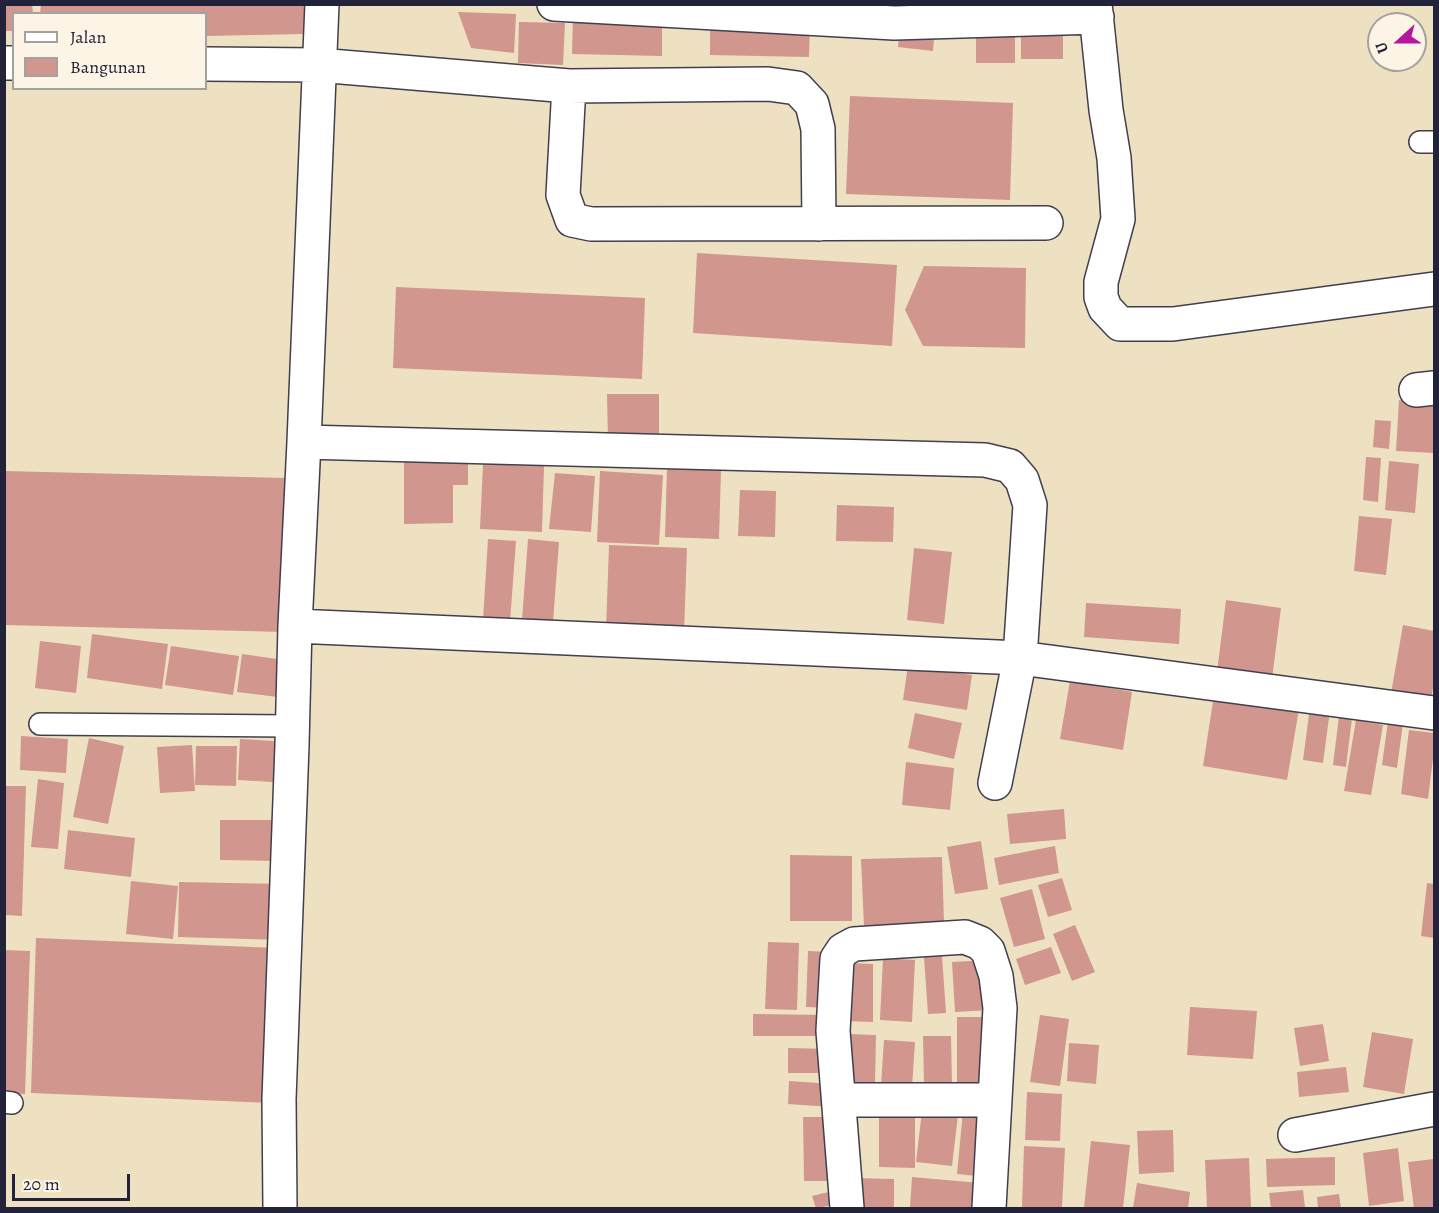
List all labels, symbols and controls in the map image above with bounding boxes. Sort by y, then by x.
legend [12,12,207,90]
north arrow [1367,12,1427,72]
text: Jalan [70,25,106,49]
text: U [1370,39,1394,57]
text: Bangunan [70,55,146,79]
scale bar [15,1162,134,1200]
text: 20 m [23,1172,60,1196]

